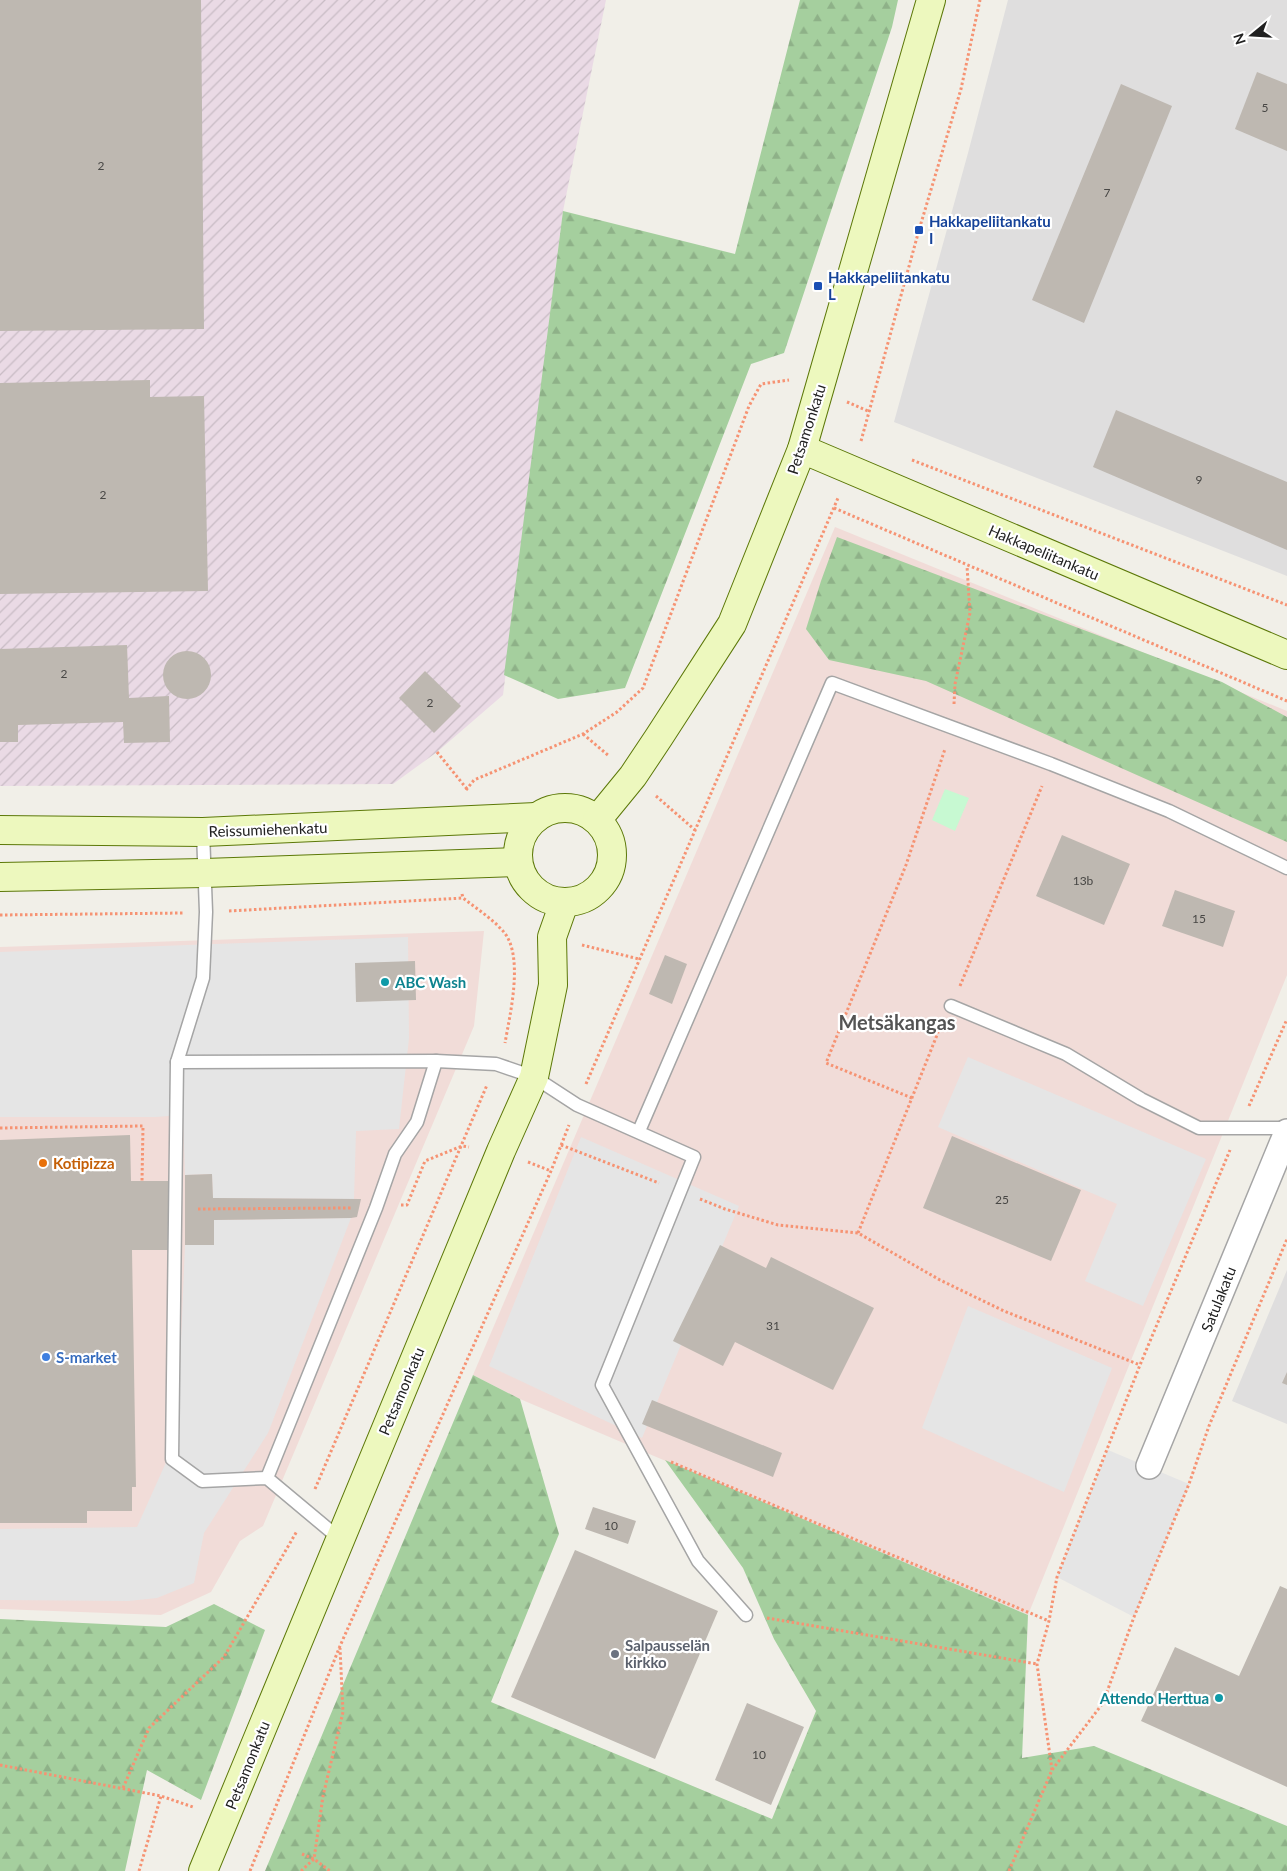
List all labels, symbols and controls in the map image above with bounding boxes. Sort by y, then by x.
north arrow [1227,10,1277,60]
text: N [1229,31,1249,47]
house number: 5 [1262,100,1269,115]
house number: 2 [98,158,105,173]
house number: 7 [1104,185,1111,200]
place label: Hakkapeliitankatu I [929,212,1051,247]
marker: Hakkapeliitankatu I [913,224,925,236]
place label: Hakkapeliitankatu L [828,268,950,303]
marker: Hakkapeliitankatu L [812,280,824,292]
street label: Petsamonkatu [783,382,829,476]
house number: 9 [1196,472,1203,487]
house number: 2 [100,487,107,502]
street label: Hakkapeliitankatu [986,521,1102,583]
house number: 2 [61,666,68,681]
house number: 2 [427,695,434,710]
street label: Reissumiehenkatu [208,818,328,840]
house number: 13b [1073,873,1094,888]
house number: 15 [1192,911,1206,926]
place label: ABC Wash [394,973,466,991]
marker: ABC Wash [379,976,391,988]
district label: Metsäkangas [838,1010,956,1034]
place label: Kotipizza [53,1154,115,1172]
marker: Kotipizza [37,1157,49,1169]
house number: 25 [995,1192,1009,1207]
street label: Satulakatu [1197,1264,1239,1334]
house number: 31 [766,1318,780,1333]
street label: Petsamonkatu [374,1344,428,1438]
place label: S-market [56,1348,117,1366]
marker: S-market [40,1351,52,1363]
house number: 10 [604,1518,618,1533]
place label: Salpausselän kirkko [625,1636,710,1671]
marker: Salpausselän kirkko [609,1648,621,1660]
place label: Attendo Herttua [1099,1689,1209,1707]
marker: Attendo Herttua [1213,1692,1225,1704]
street label: Petsamonkatu [221,1718,273,1812]
house number: 10 [752,1747,766,1762]

